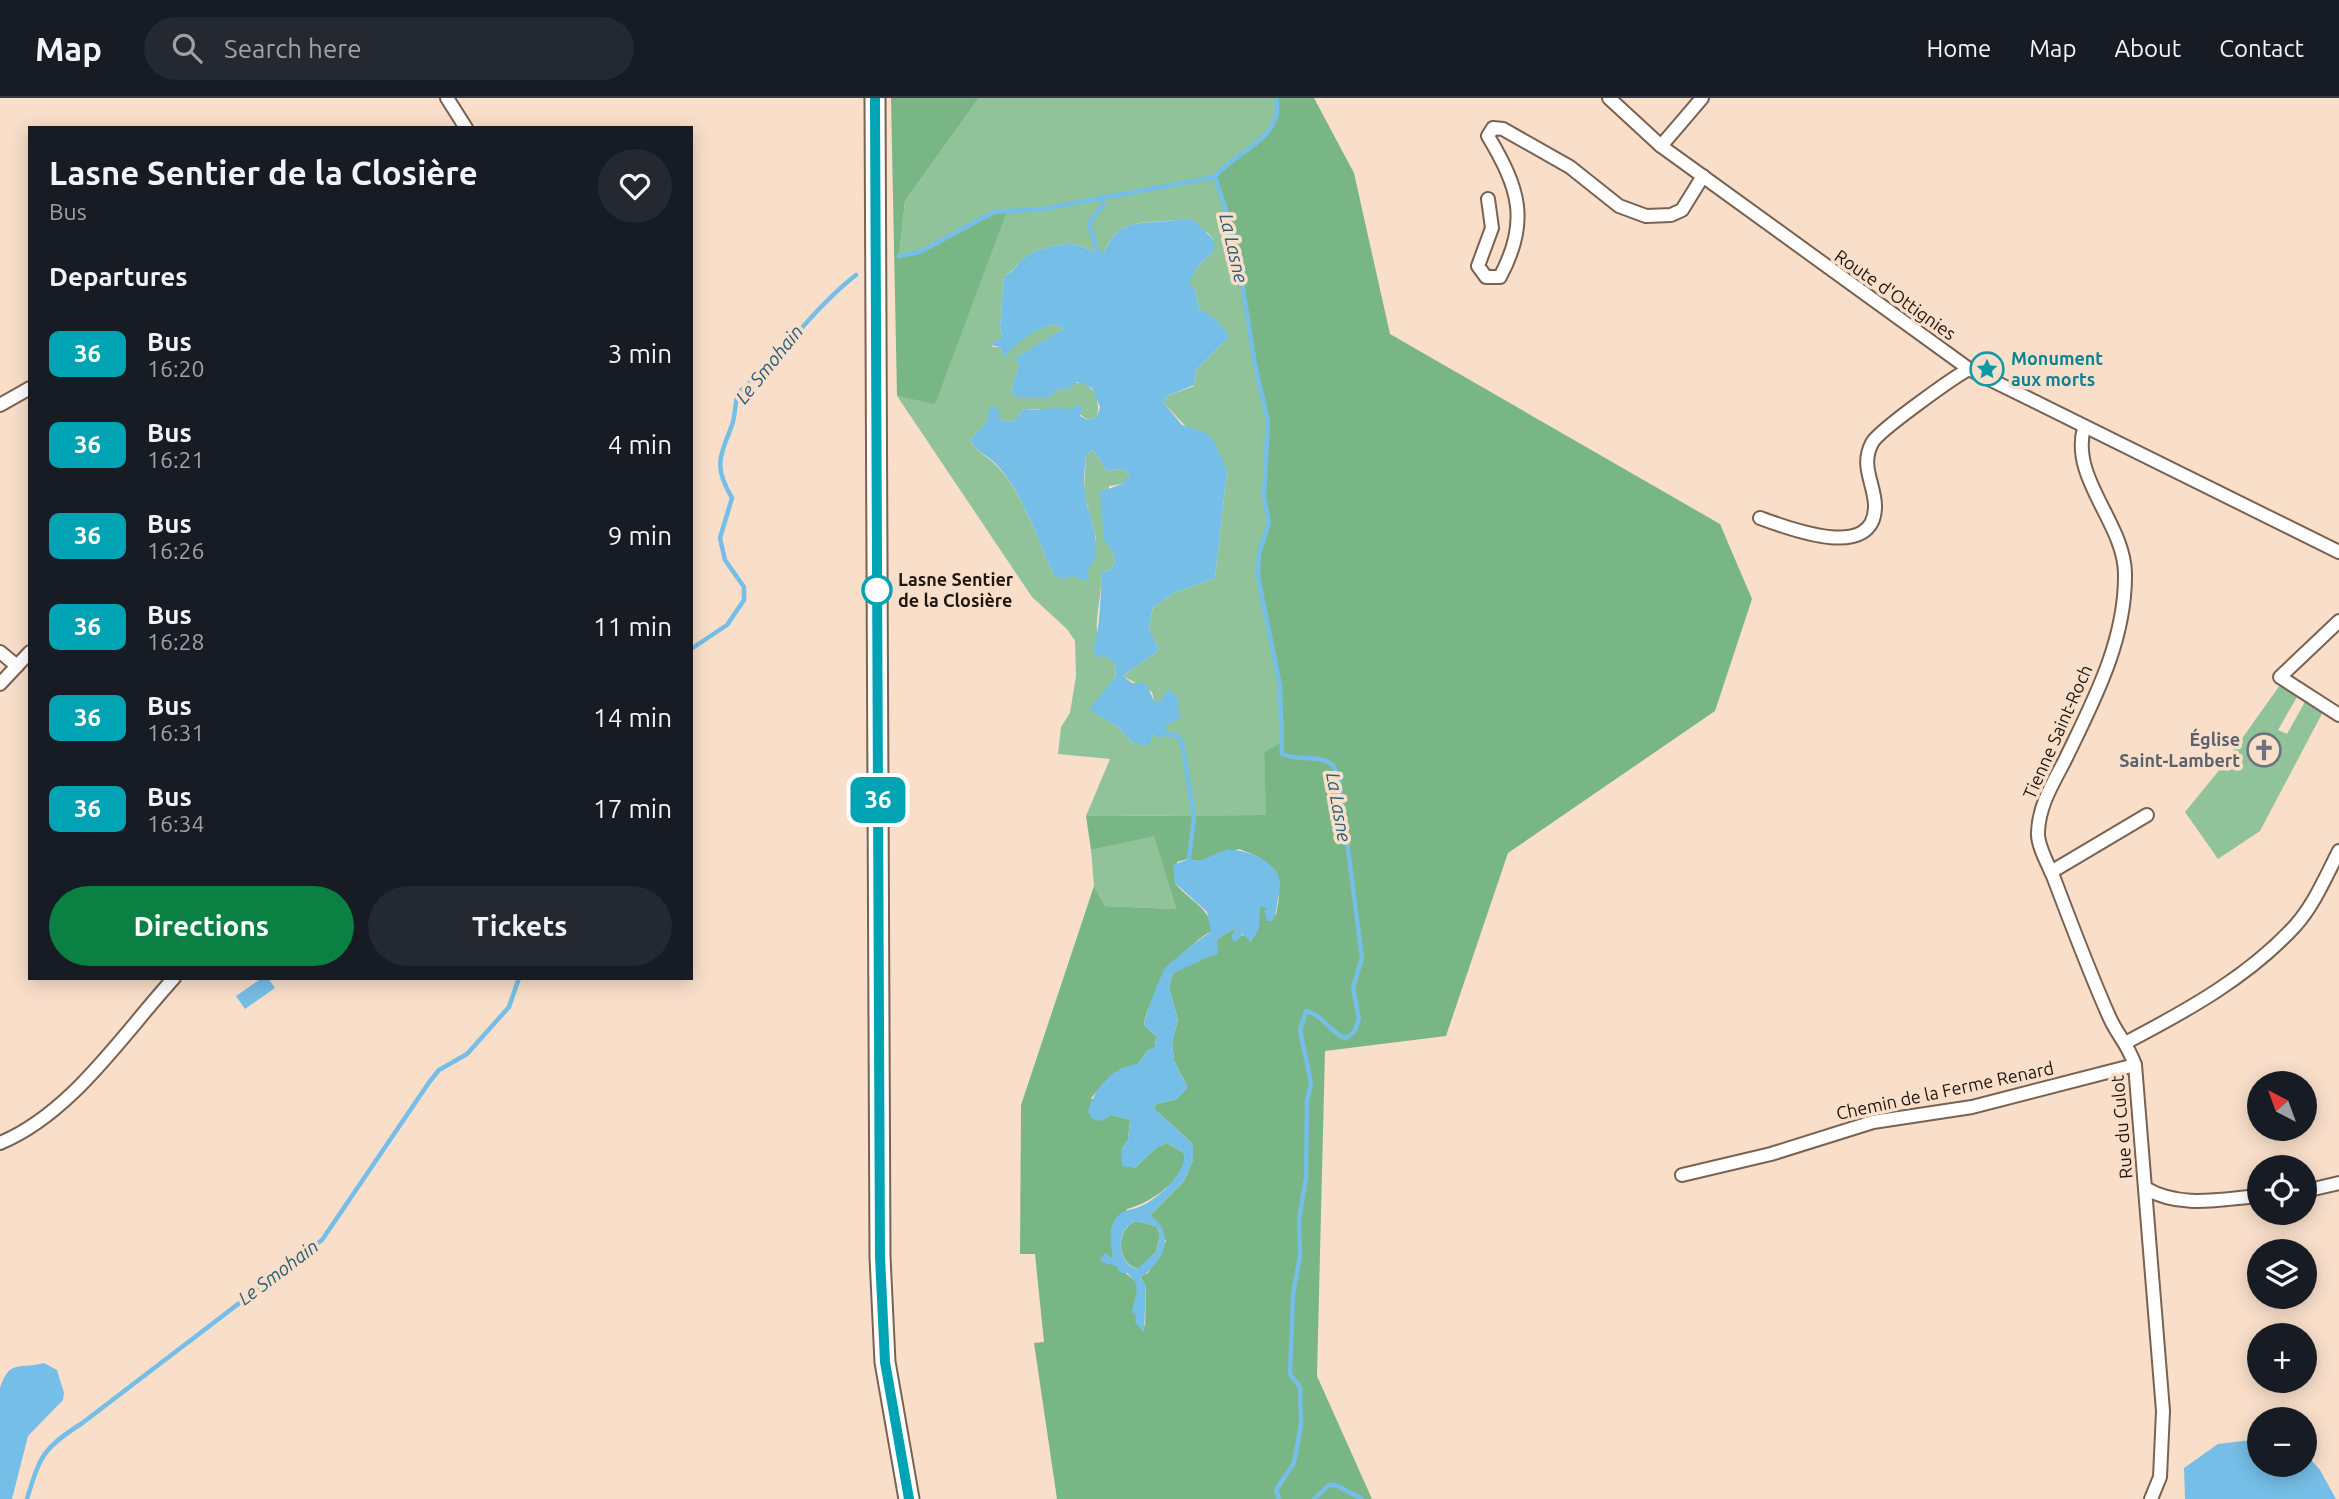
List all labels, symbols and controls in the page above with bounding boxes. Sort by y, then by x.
search box [144,17,634,80]
icon: search [168,29,206,67]
text: Map [35,30,102,67]
text: Search here [224,34,362,63]
text: Home [1926,35,1991,62]
text: Map [2029,35,2076,62]
text: About [2114,35,2181,62]
text: Contact [2219,35,2304,62]
button: heart [598,149,672,223]
text: Lasne Sentier de la Closière [49,154,478,191]
text: Bus [49,199,87,224]
water label: La Lasne [1215,211,1253,285]
street label: Route d'Ottignies [1831,245,1960,343]
text: Departures [49,262,187,291]
water label: Le Smohain [731,320,807,408]
text: Bus [147,327,192,356]
text: 3 min [608,339,672,368]
text: 36 [74,340,101,367]
place label: Monument aux morts [2011,348,2103,389]
place icon: Monument aux morts [1968,350,2006,388]
text: 16:20 [147,356,205,381]
text: Bus [147,418,192,447]
text: 4 min [608,430,672,459]
text: 36 [74,431,101,458]
text: 16:21 [147,447,205,472]
text: Bus [147,509,192,538]
text: 9 min [608,521,672,550]
text: 36 [74,522,101,549]
text: 16:26 [147,538,205,563]
place label: Lasne Sentier de la Closière [898,569,1014,610]
marker: Lasne Sentier de la Closière [862,575,892,605]
text: Bus [147,600,192,629]
text: 11 min [593,612,672,641]
text: 36 [74,613,101,640]
text: 16:28 [147,629,205,654]
street label: Tienne Saint-Roch [2018,661,2096,802]
text: Bus [147,691,192,720]
text: 14 min [593,703,672,732]
text: 36 [74,704,101,731]
text: 16:31 [147,720,205,745]
place label: Église Saint-Lambert [2119,728,2240,770]
church icon: Église Saint-Lambert [2245,731,2283,769]
water label: La Lasne [1322,771,1356,844]
line badge: 36 [846,777,910,823]
text: Bus [147,782,192,811]
text: 36 [864,786,892,813]
text: 17 min [593,794,672,823]
text: 36 [74,795,101,822]
text: 16:34 [147,811,205,836]
button: Directions [49,886,354,966]
button: Tickets [368,886,672,966]
street label: Chemin de la Ferme Renard [1834,1057,2055,1123]
north arrow [2247,1071,2317,1141]
map controls [2247,1071,2317,1477]
street label: Rue du Culot [2107,1074,2135,1180]
button: locate [2247,1155,2317,1225]
water label: Le Smohain [234,1235,322,1309]
button: layers [2247,1239,2317,1309]
button: + [2247,1323,2317,1393]
button: − [2247,1407,2317,1477]

